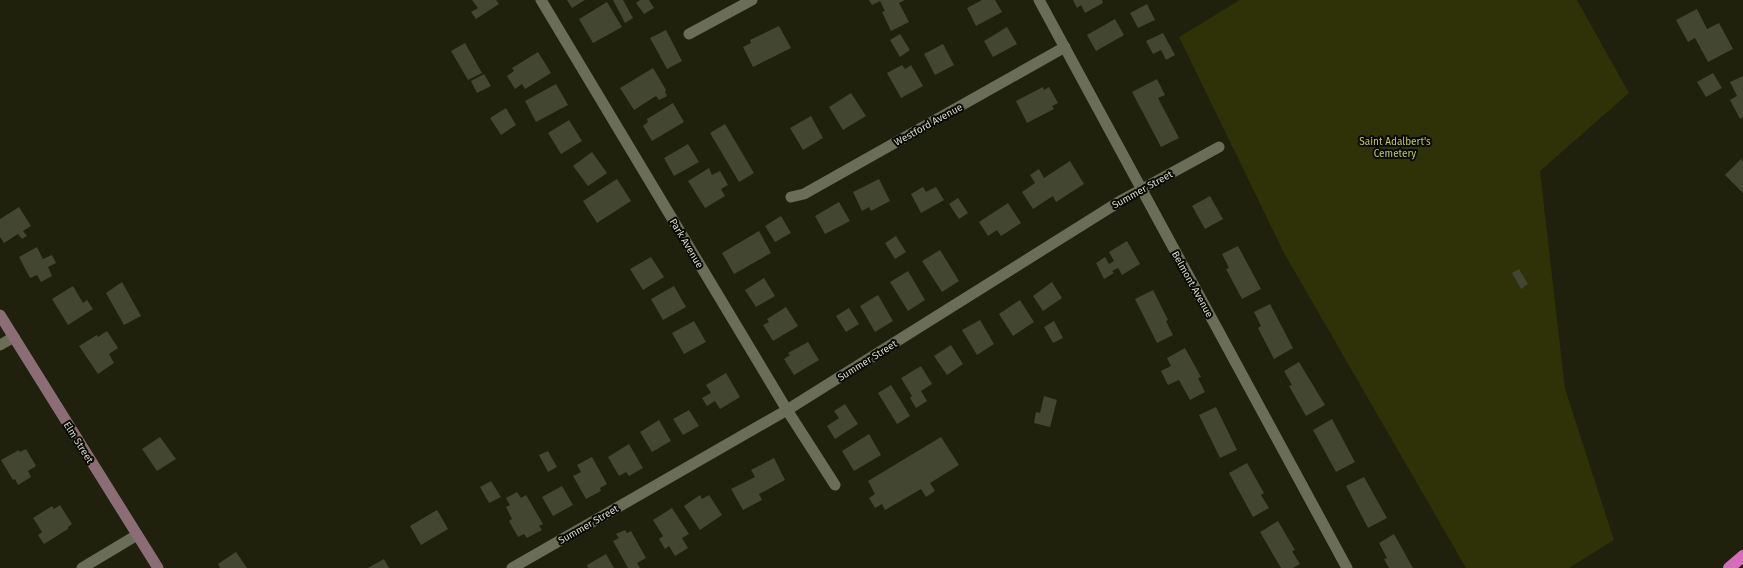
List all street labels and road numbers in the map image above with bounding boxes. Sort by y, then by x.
street label: Westford Avenue [892,101,965,149]
street label: Summer Street [1110,168,1175,211]
street label: Park Avenue [667,217,706,270]
street label: Belmont Avenue [1169,249,1215,320]
street label: Summer Street [836,338,900,384]
street label: Elm Street [61,420,96,466]
street label: Summer Street [556,503,621,547]

